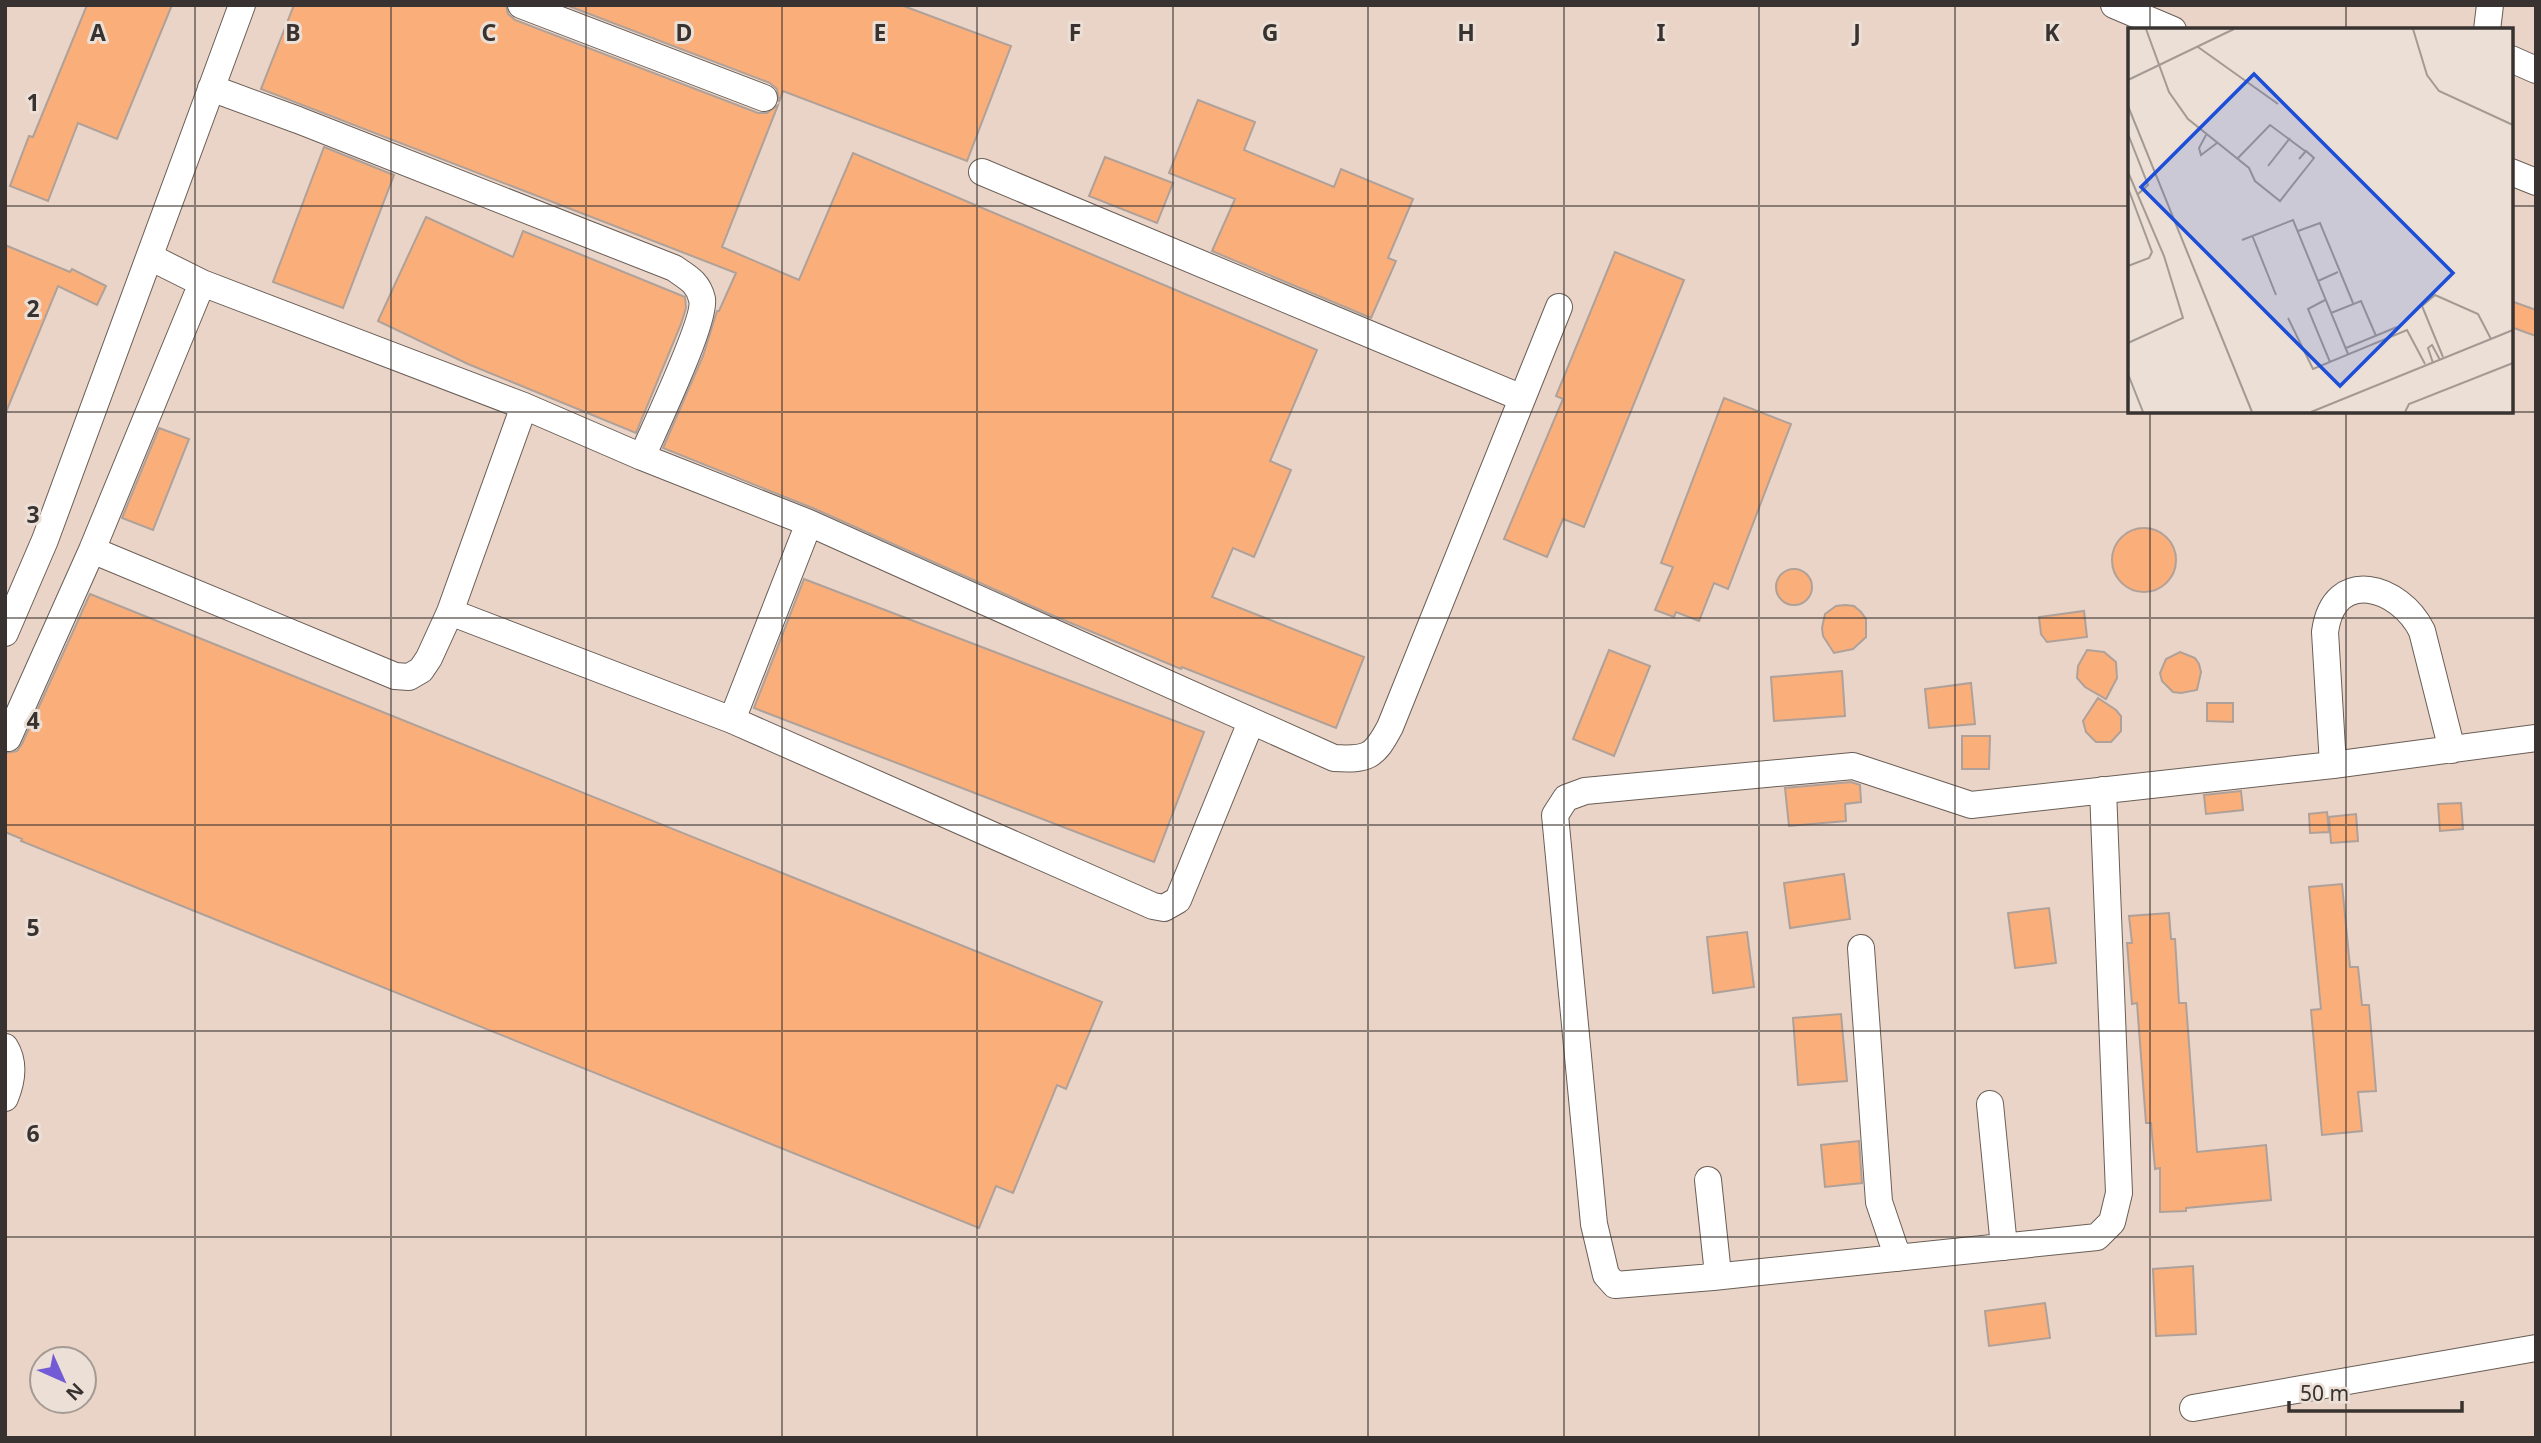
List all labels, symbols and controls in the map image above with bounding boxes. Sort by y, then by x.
text: A [90,16,106,48]
text: B [285,16,301,48]
text: C [482,16,497,48]
text: D [676,16,692,48]
text: E [874,16,886,48]
text: F [1069,16,1081,48]
text: G [1262,16,1278,48]
text: H [1457,16,1475,48]
text: I [1657,16,1666,48]
text: J [1851,16,1861,48]
text: K [2044,16,2060,48]
inset map [2128,28,2513,413]
text: 1 [26,86,40,118]
text: 2 [26,292,40,324]
text: 3 [26,498,40,530]
text: 4 [26,704,40,736]
text: 5 [26,911,40,943]
text: 6 [26,1117,40,1149]
north arrow [28,1345,98,1415]
scale bar [2289,1370,2462,1414]
text: N [60,1377,90,1407]
text: 50 m [2300,1379,2349,1407]

